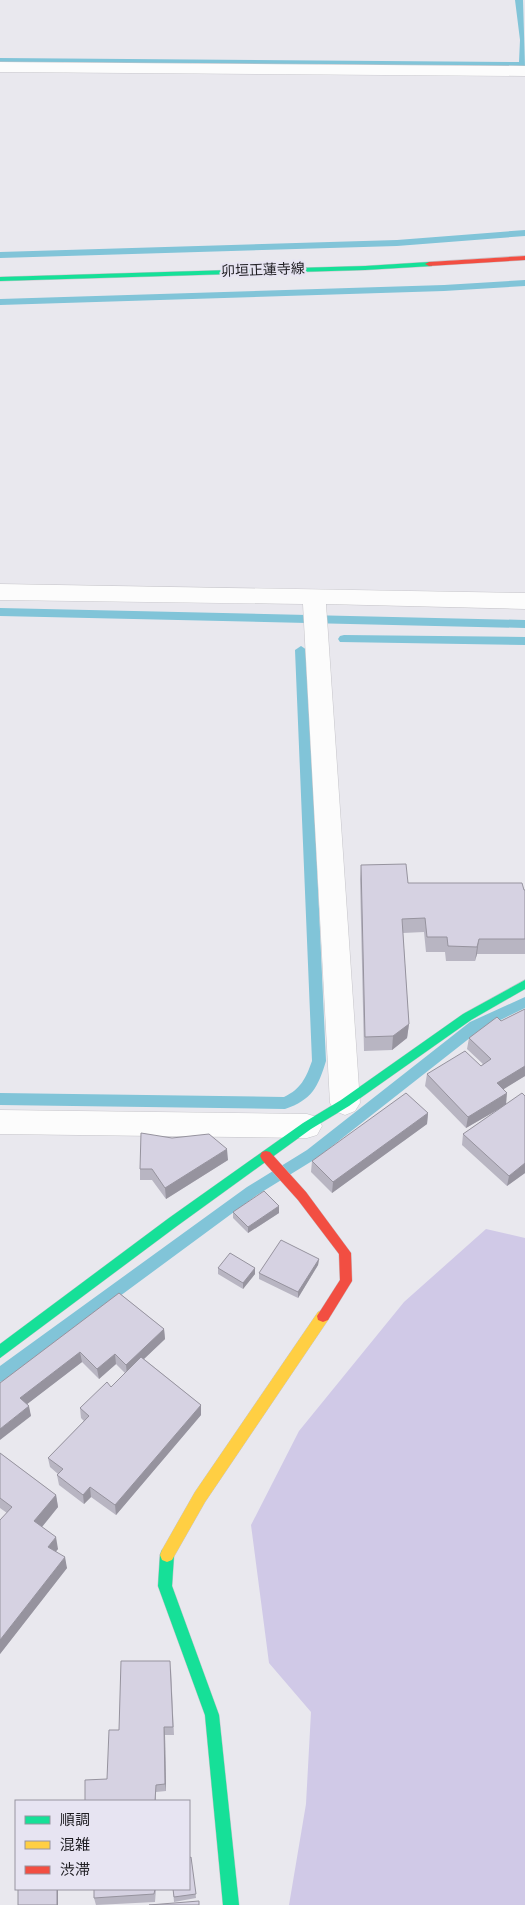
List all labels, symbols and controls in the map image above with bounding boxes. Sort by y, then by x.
street label: 卯垣正蓮寺線 [221,261,305,281]
legend [15,1800,190,1890]
text: 順調 [60,1812,90,1831]
text: 混雑 [60,1837,90,1856]
text: 渋滞 [60,1862,90,1881]

